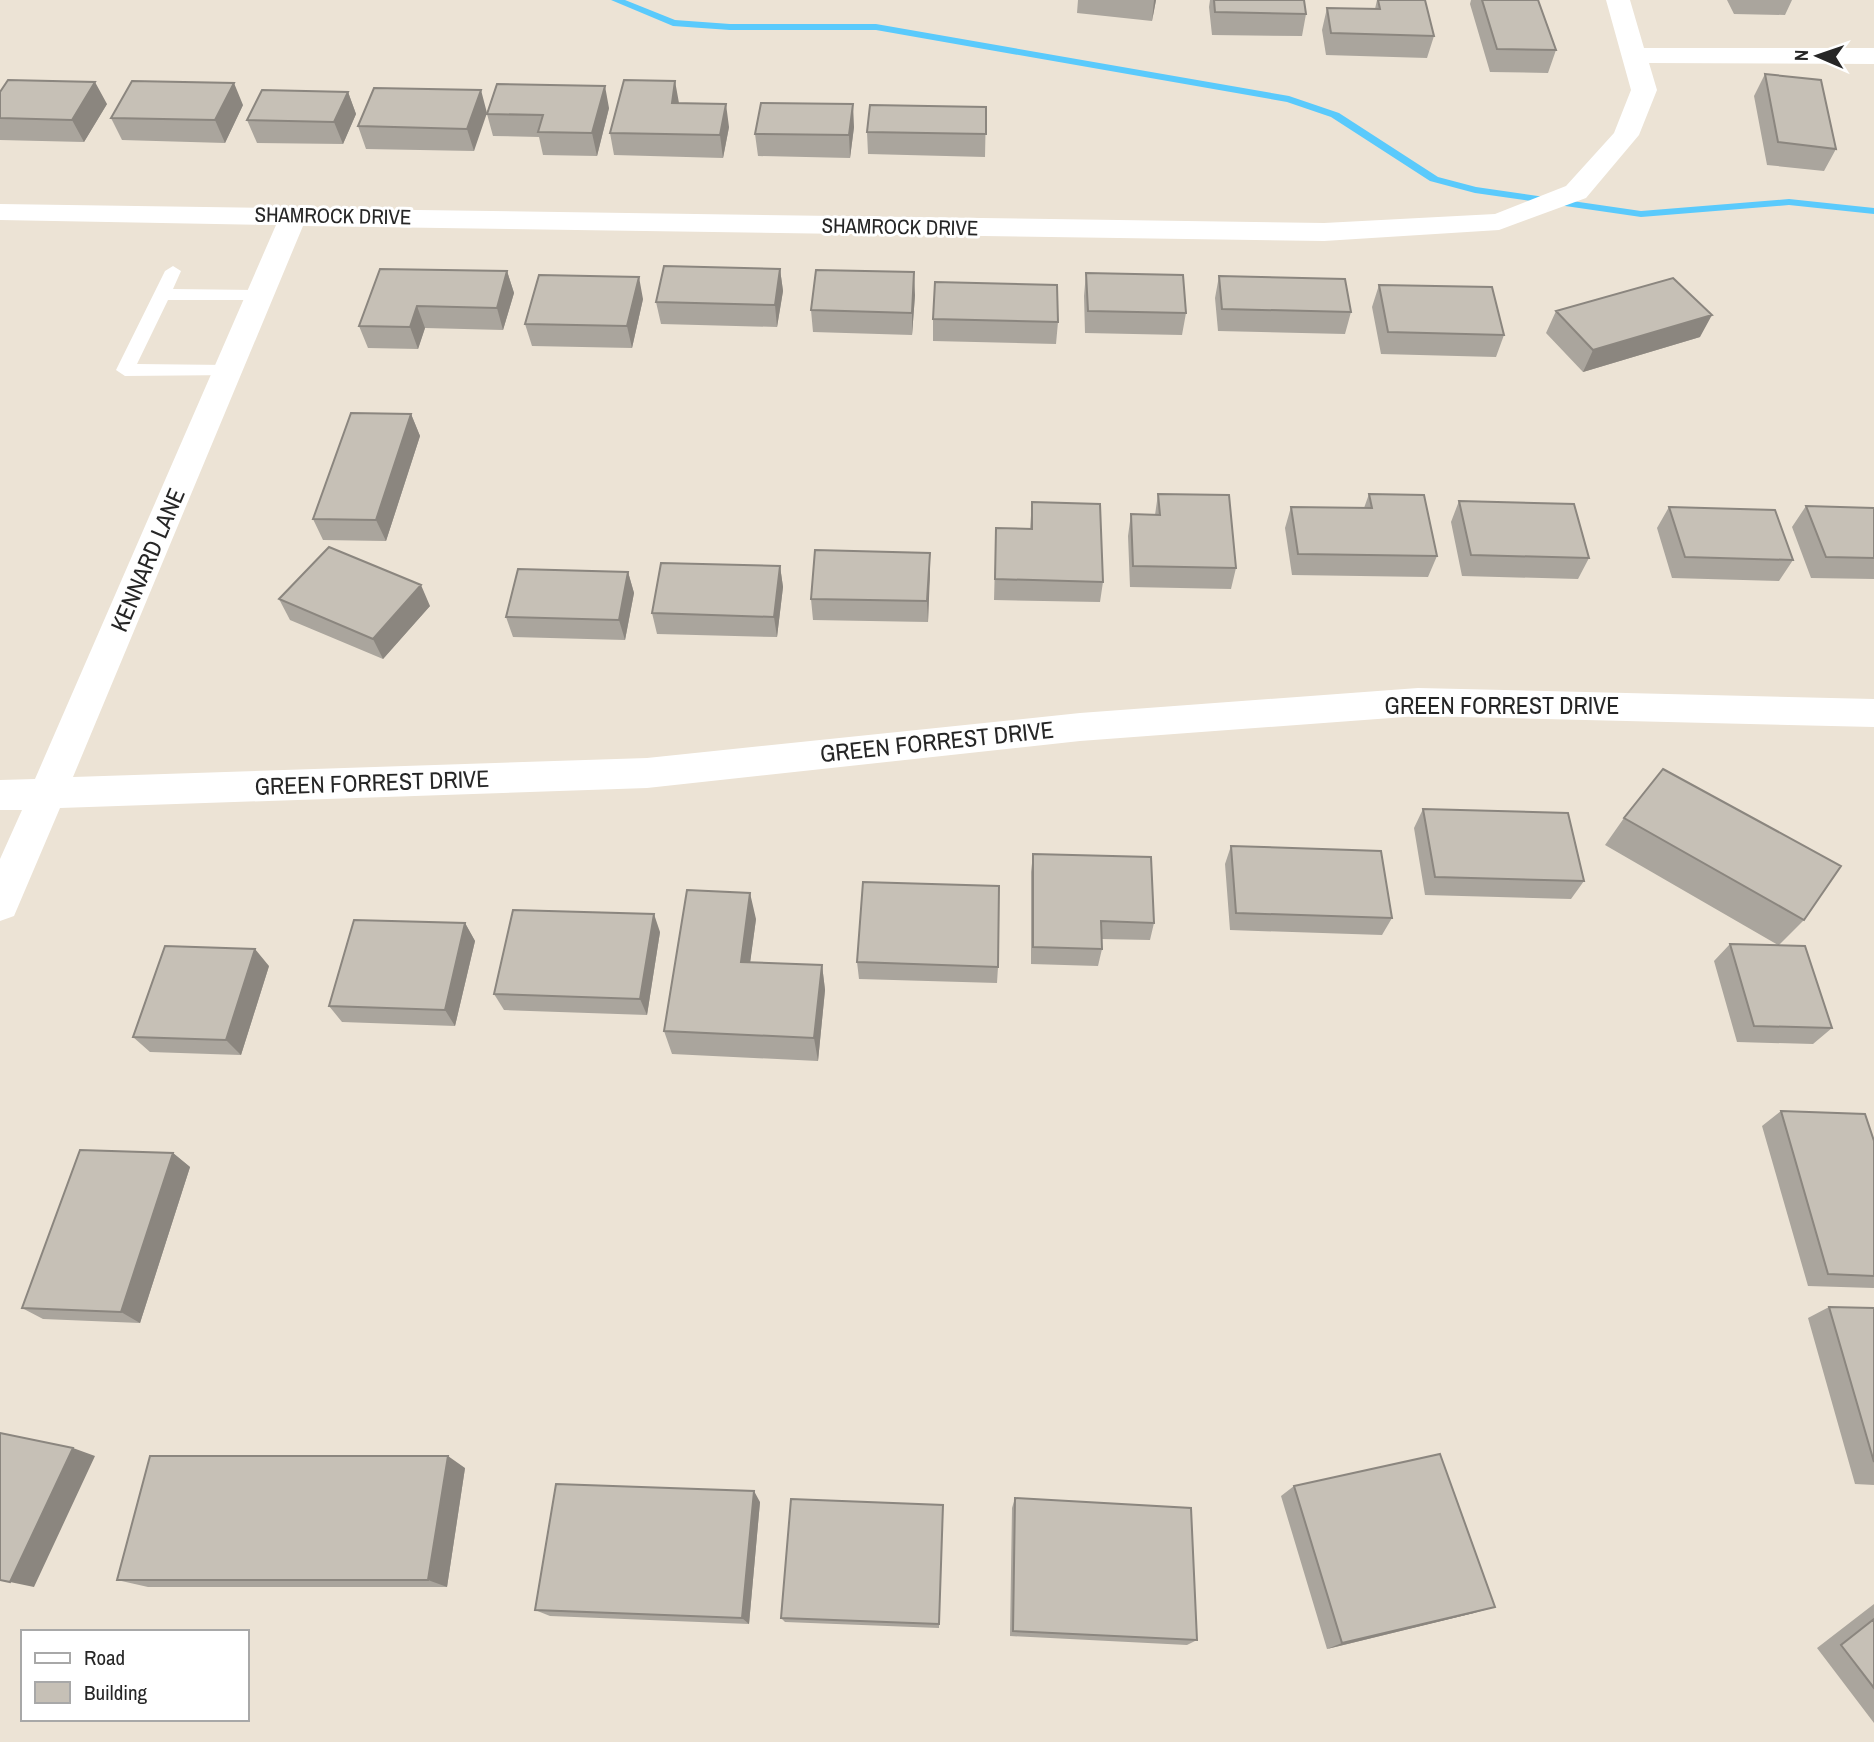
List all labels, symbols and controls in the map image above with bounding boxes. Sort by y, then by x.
north arrow [1783,21,1853,91]
text: N [1788,49,1814,61]
street label: SHAMROCK DRIVE [254,200,412,231]
street label: SHAMROCK DRIVE [821,211,979,242]
street label: KENNARD LANE [102,483,192,636]
street label: GREEN FORREST DRIVE [1385,689,1619,721]
street label: GREEN FORREST DRIVE [818,713,1055,769]
street label: GREEN FORREST DRIVE [254,762,490,802]
legend [21,1630,248,1721]
text: Road [84,1643,125,1672]
text: Building [84,1678,148,1707]

